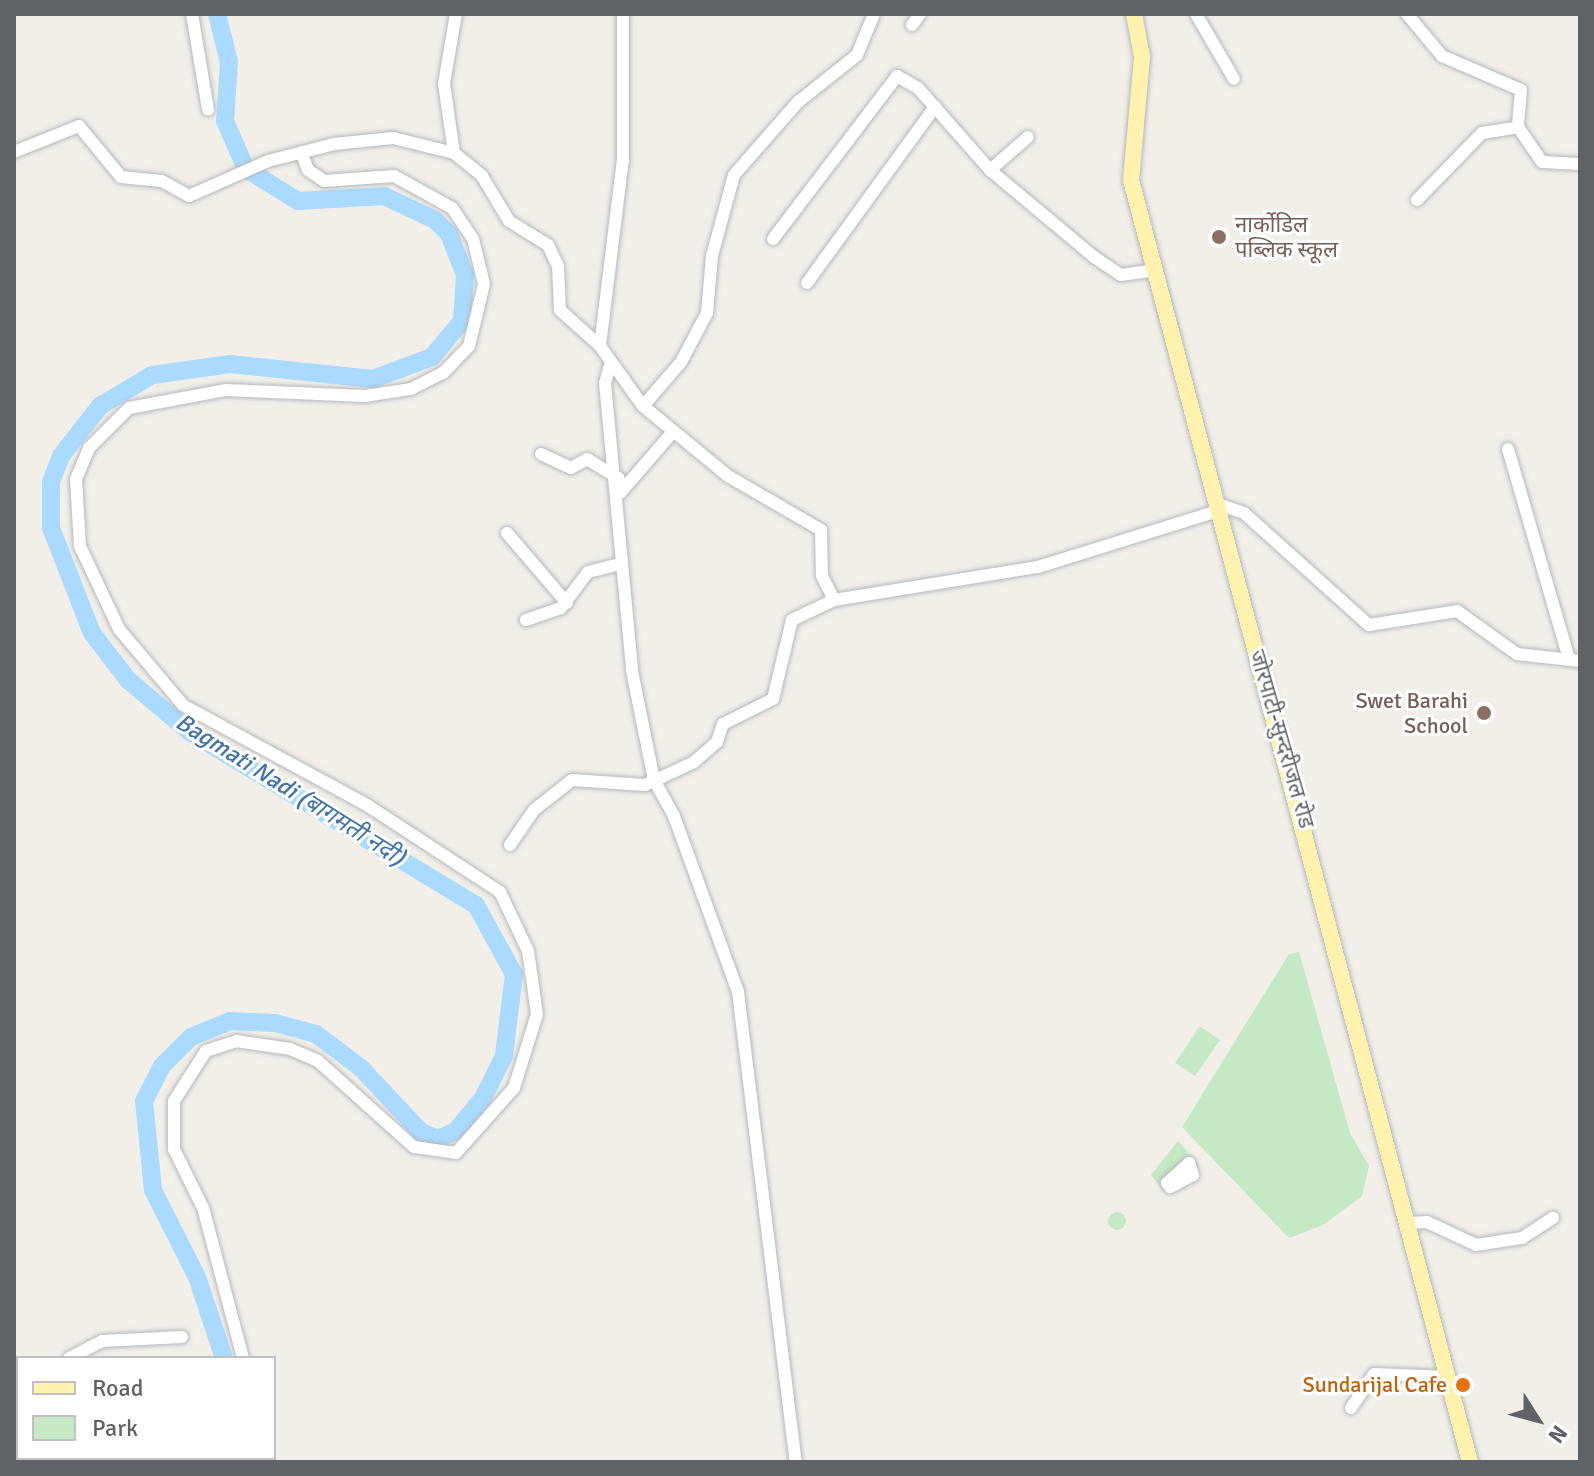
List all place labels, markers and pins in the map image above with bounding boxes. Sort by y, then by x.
place label: नार्कोडिल पब्लिक स्कूल [1235,211,1338,262]
marker: नार्कोडिल पब्लिक स्कूल [1210,228,1228,246]
place label: Swet Barahi School [1356,687,1468,738]
marker: Swet Barahi School [1475,704,1493,722]
place label: Sundarijal Cafe [1302,1372,1447,1398]
marker: Sundarijal Cafe [1454,1376,1472,1394]

